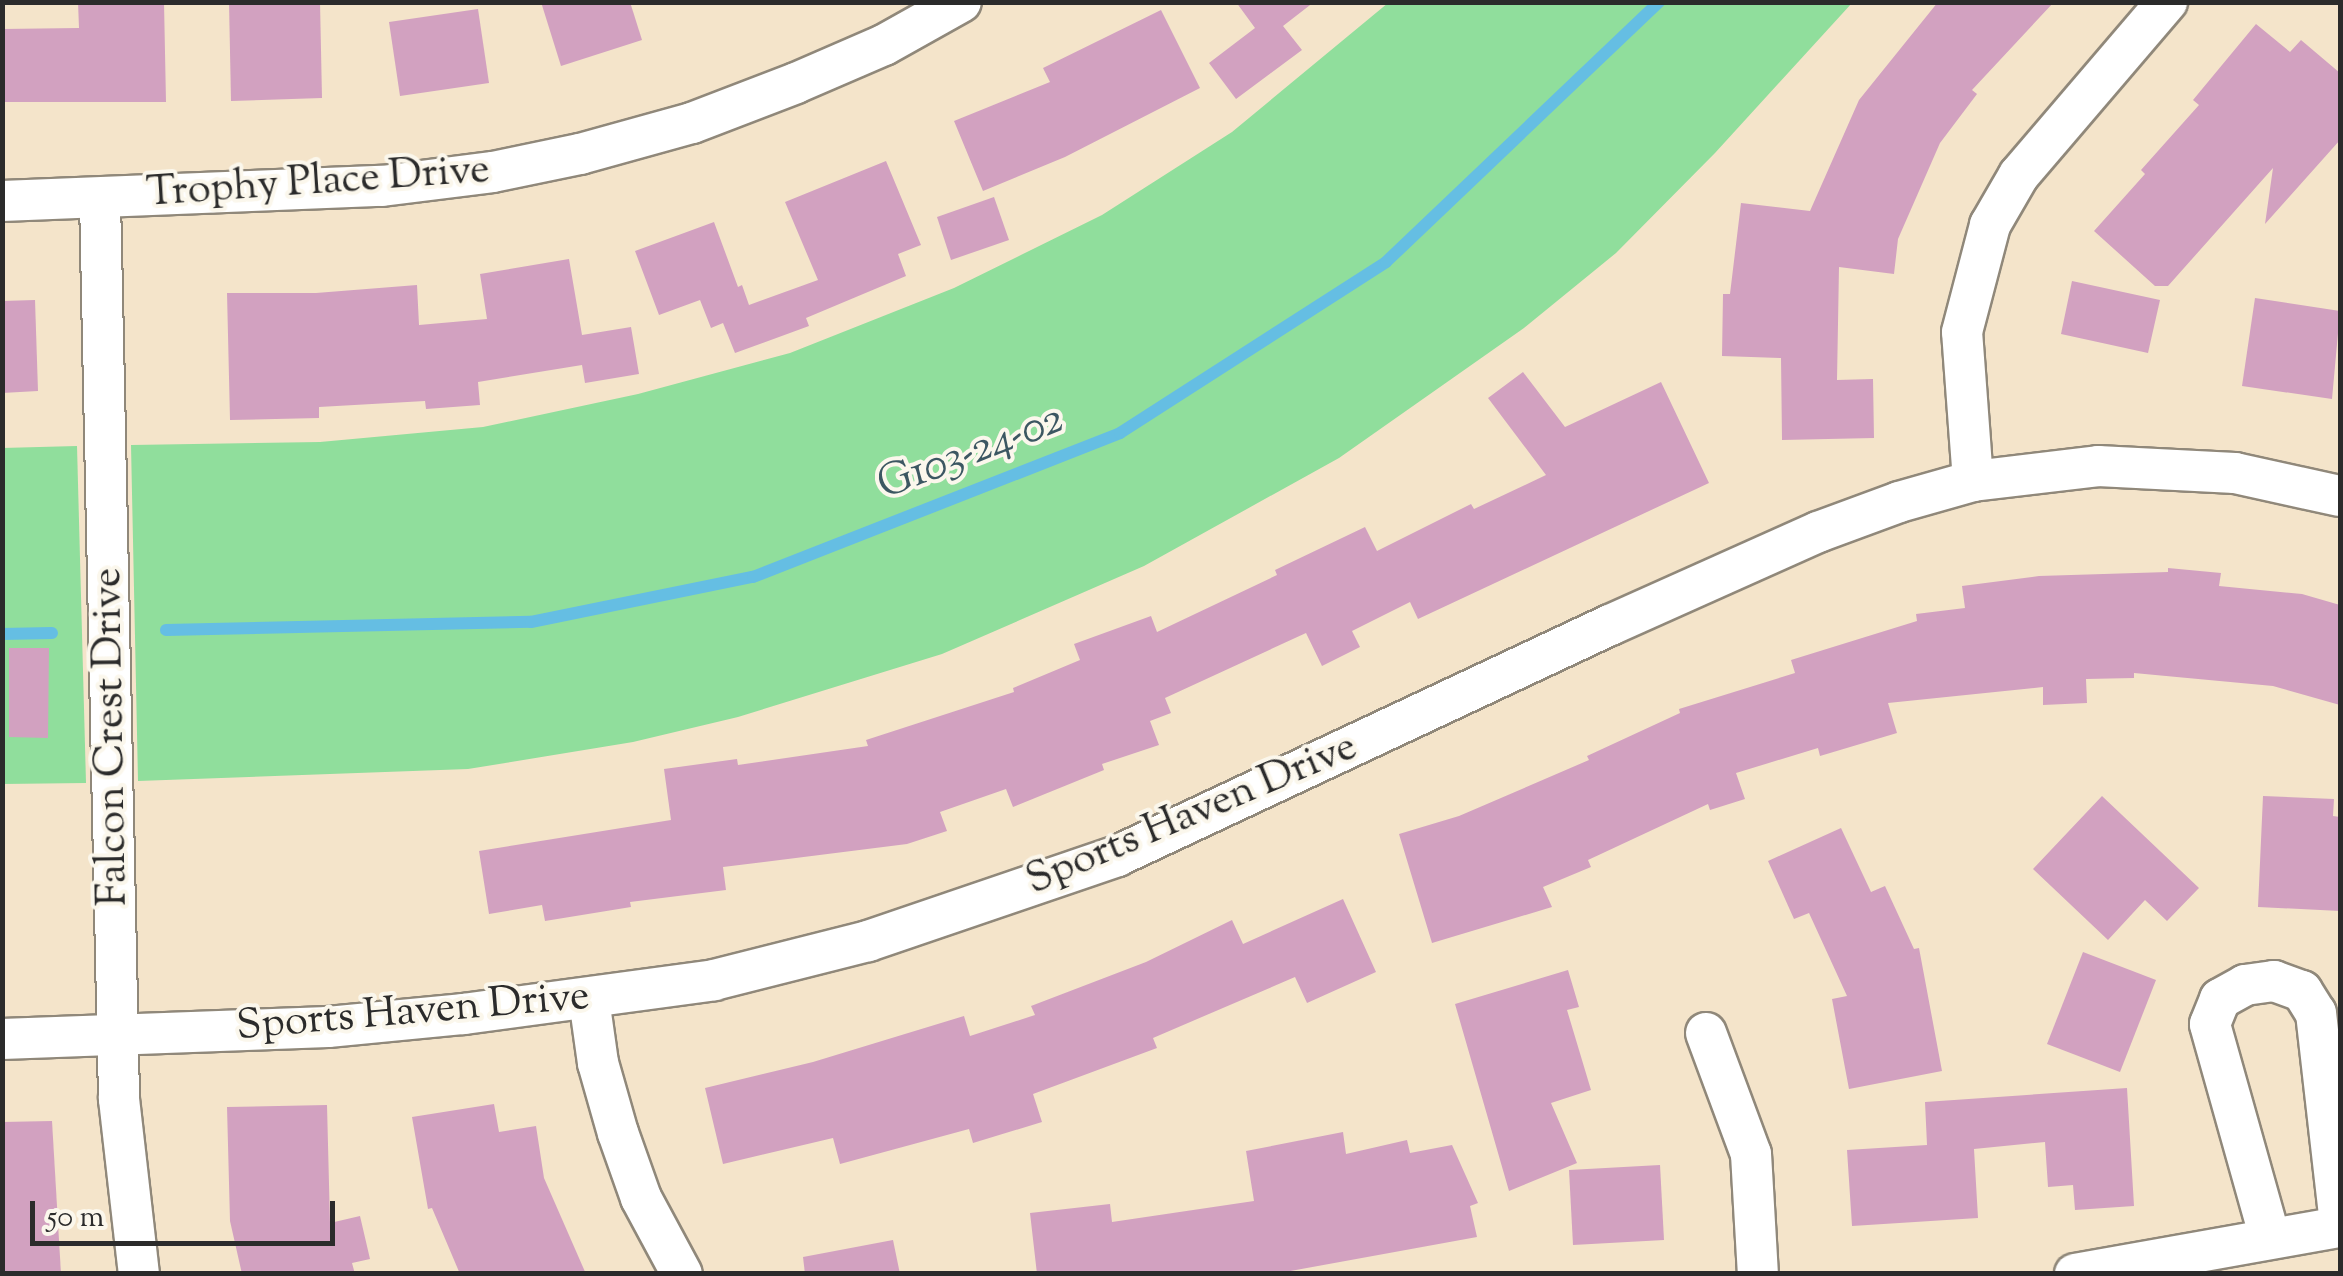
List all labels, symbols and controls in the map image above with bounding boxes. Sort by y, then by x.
street label: Trophy Place Drive [145,146,491,220]
water label: G103-24-02 [871,394,1071,514]
street label: Falcon Crest Drive [84,567,140,907]
street label: Sports Haven Drive [1019,723,1365,907]
street label: Sports Haven Drive [234,972,592,1054]
scale bar [35,1181,340,1243]
text: 50 m [47,1197,104,1240]

